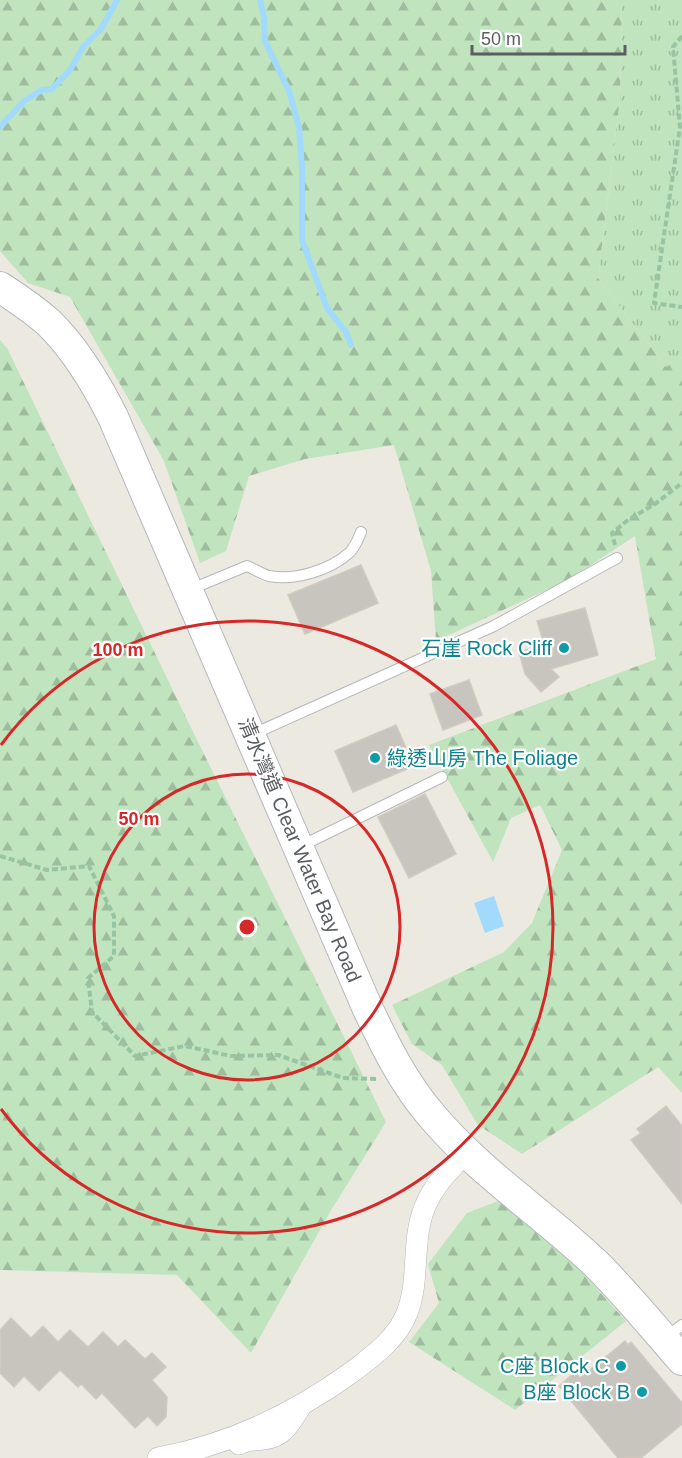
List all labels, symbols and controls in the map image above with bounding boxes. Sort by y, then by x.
scale bar [472,18,625,56]
text: 50 m [481,29,521,49]
place label: 石崖 Rock Cliff [421,637,552,659]
text: 100 m [92,640,144,660]
marker: 石崖 Rock Cliff [557,641,571,655]
street label: 清水灣道 Clear Water Bay Road [234,715,366,985]
place label: 綠透山房 The Foliage [387,747,578,769]
marker: 綠透山房 The Foliage [368,751,382,765]
text: 50 m [118,809,160,829]
centre of rings [237,917,257,937]
place label: C座 Block C [500,1355,609,1377]
marker: C座 Block C [614,1359,628,1373]
place label: B座 Block B [523,1381,630,1403]
marker: B座 Block B [635,1385,649,1399]

